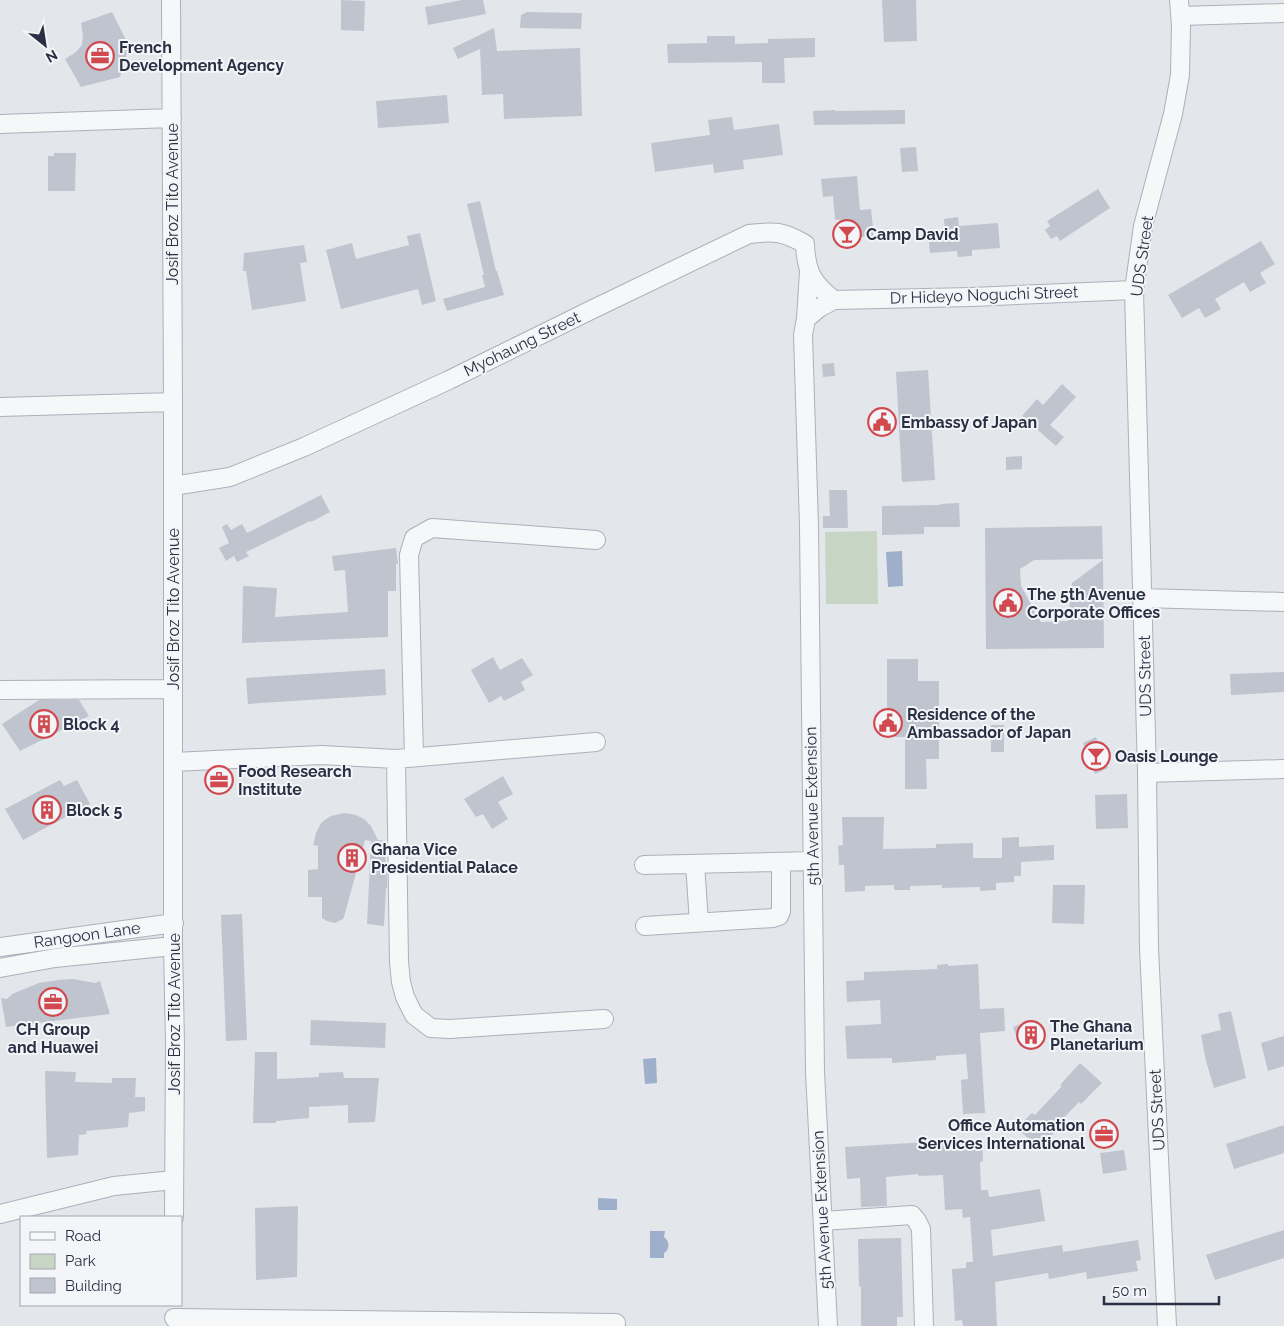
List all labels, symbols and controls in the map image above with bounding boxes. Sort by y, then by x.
north arrow [20,20,70,70]
place label: French Development Agency [119,38,284,75]
office icon: French Development Agency [85,41,115,71]
text: N [43,47,60,66]
street label: Josif Broz Tito Avenue [163,123,182,285]
street label: UDS Street [1127,214,1157,298]
bar icon: Camp David [832,219,862,249]
place label: Camp David [866,225,958,244]
street label: Dr Hideyo Noguchi Street [890,282,1079,308]
street label: Myohaung Street [461,307,584,380]
public building icon: Embassy of Japan [867,407,897,437]
place label: Embassy of Japan [901,413,1037,432]
street label: Josif Broz Tito Avenue [164,528,183,690]
place label: The 5th Avenue Corporate Offices [1027,585,1160,622]
public building icon: The 5th Avenue Corporate Offices [993,588,1023,618]
street label: UDS Street [1135,634,1155,717]
place label: Residence of the Ambassador of Japan [907,705,1071,742]
public building icon: Residence of the Ambassador of Japan [873,708,903,738]
building icon: Block 4 [29,709,59,739]
place label: Block 4 [63,715,120,734]
street label: 5th Avenue Extension [801,726,823,886]
bar icon: Oasis Lounge [1081,741,1111,771]
place label: Oasis Lounge [1115,747,1219,766]
place label: Food Research Institute [238,762,352,799]
office icon: Food Research Institute [204,765,234,795]
building icon: Block 5 [32,795,62,825]
place label: Block 5 [66,801,122,820]
place label: Ghana Vice Presidential Palace [371,840,518,877]
building icon: Ghana Vice Presidential Palace [337,843,367,873]
street label: Rangoon Lane [32,918,142,952]
street label: Josif Broz Tito Avenue [165,933,184,1095]
office icon: CH Group and Huawei [38,987,68,1017]
place label: The Ghana Planetarium [1050,1017,1144,1054]
place label: CH Group and Huawei [8,1020,98,1057]
building icon: The Ghana Planetarium [1016,1020,1046,1050]
street label: UDS Street [1145,1068,1169,1151]
place label: Office Automation Services International [918,1116,1086,1153]
office icon: Office Automation Services International [1089,1119,1119,1149]
street label: 5th Avenue Extension [808,1130,836,1290]
legend [20,1216,182,1306]
text: Road [65,1227,101,1245]
text: Park [65,1252,96,1270]
scale bar [1104,1274,1219,1306]
text: Building [65,1277,122,1295]
text: 50 m [1112,1282,1147,1300]

